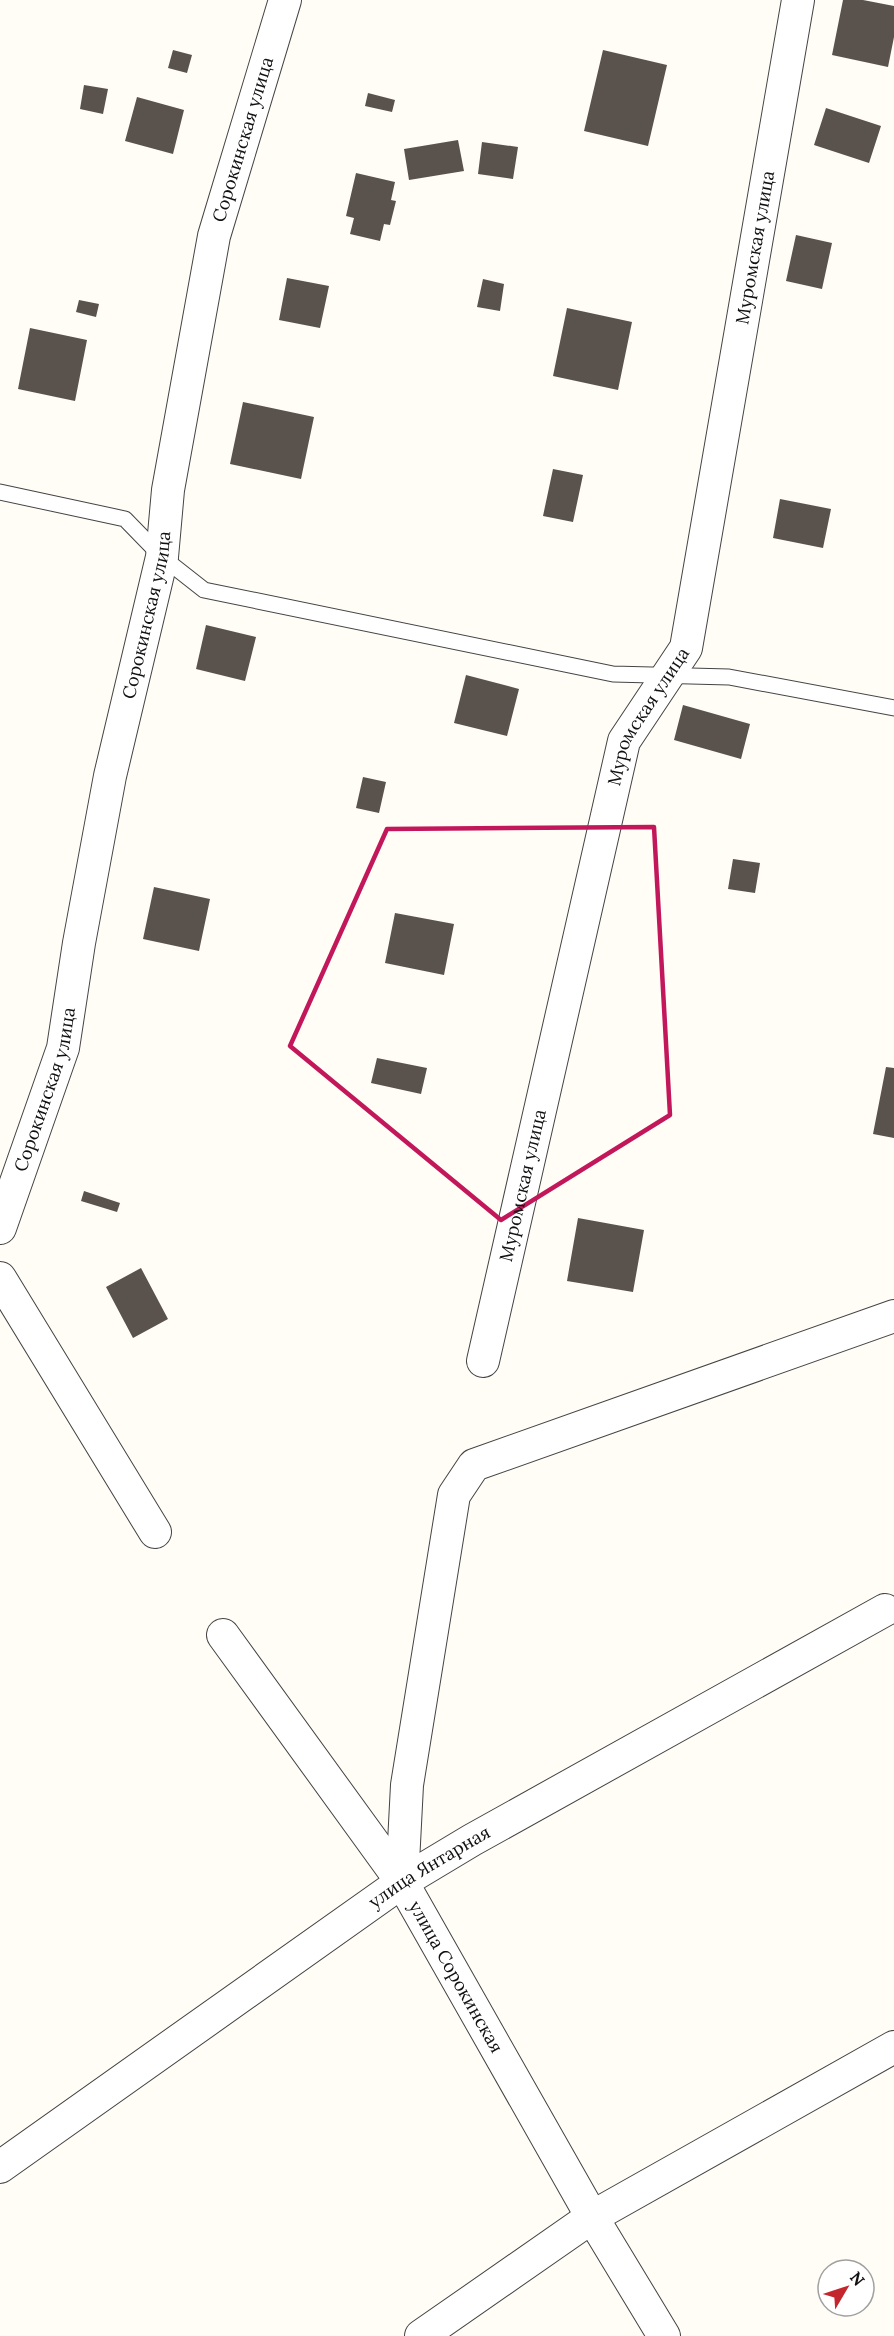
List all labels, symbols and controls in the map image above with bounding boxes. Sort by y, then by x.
street label: Сорокинская улица [207,54,278,225]
street label: Муромская улица [730,169,779,326]
street label: Сорокинская улица [117,530,175,701]
street label: Муромская улица [602,643,694,788]
street label: Сорокинская улица [9,1006,80,1175]
street label: Муромская улица [494,1107,551,1264]
street label: улица Янтарная [364,1820,494,1913]
street label: улица Сорокинская [404,1896,508,2057]
north arrow [816,2258,876,2318]
text: N [846,2267,869,2290]

